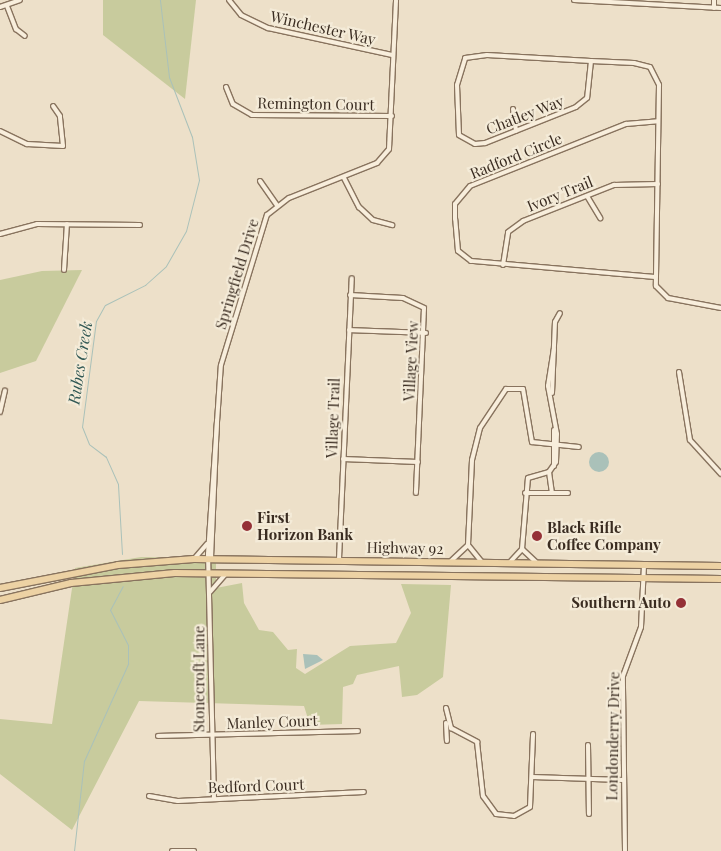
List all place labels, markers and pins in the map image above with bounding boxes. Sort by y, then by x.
place label: First Horizon Bank [257,508,353,543]
place label: Black Rifle Coffee Company [547,518,661,553]
marker: First Horizon Bank [241,520,253,532]
marker: Black Rifle Coffee Company [531,530,543,542]
place label: Southern Auto [571,594,671,612]
marker: Southern Auto [675,597,687,609]

